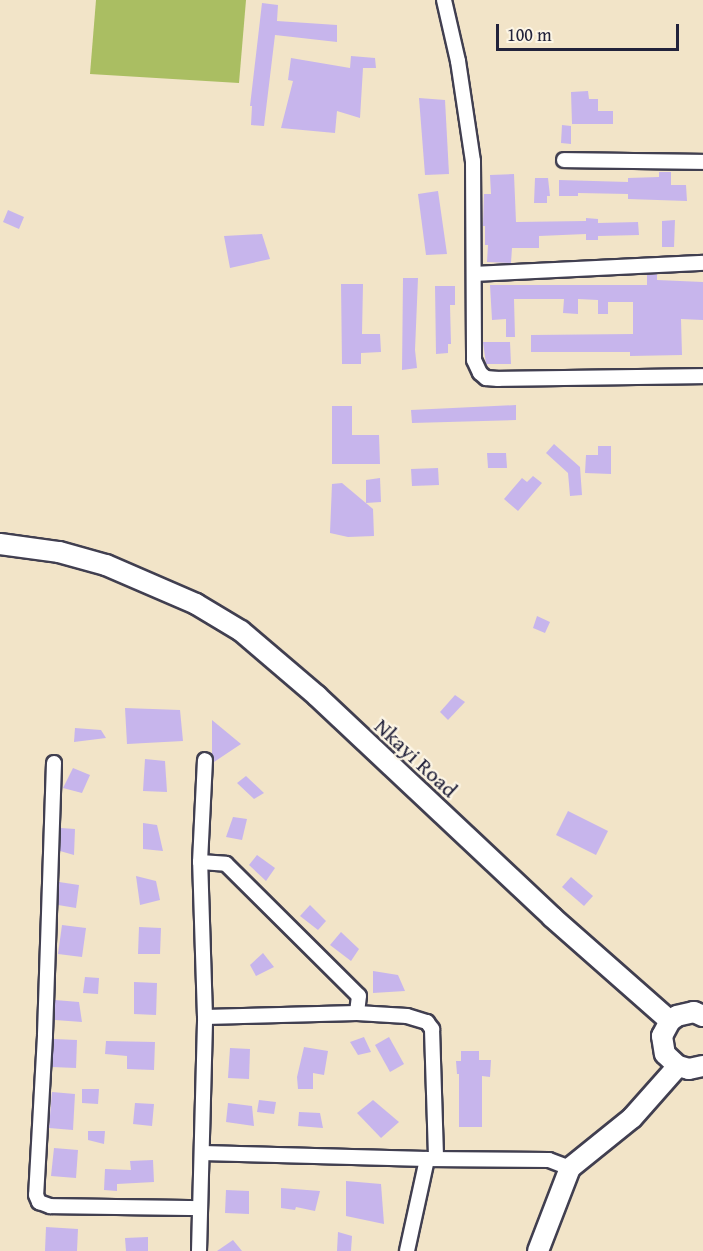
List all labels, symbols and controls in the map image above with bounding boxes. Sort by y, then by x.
scale bar [499,12,682,50]
text: 100 m [507,21,552,48]
street label: Nkayi Road [369,713,463,803]

